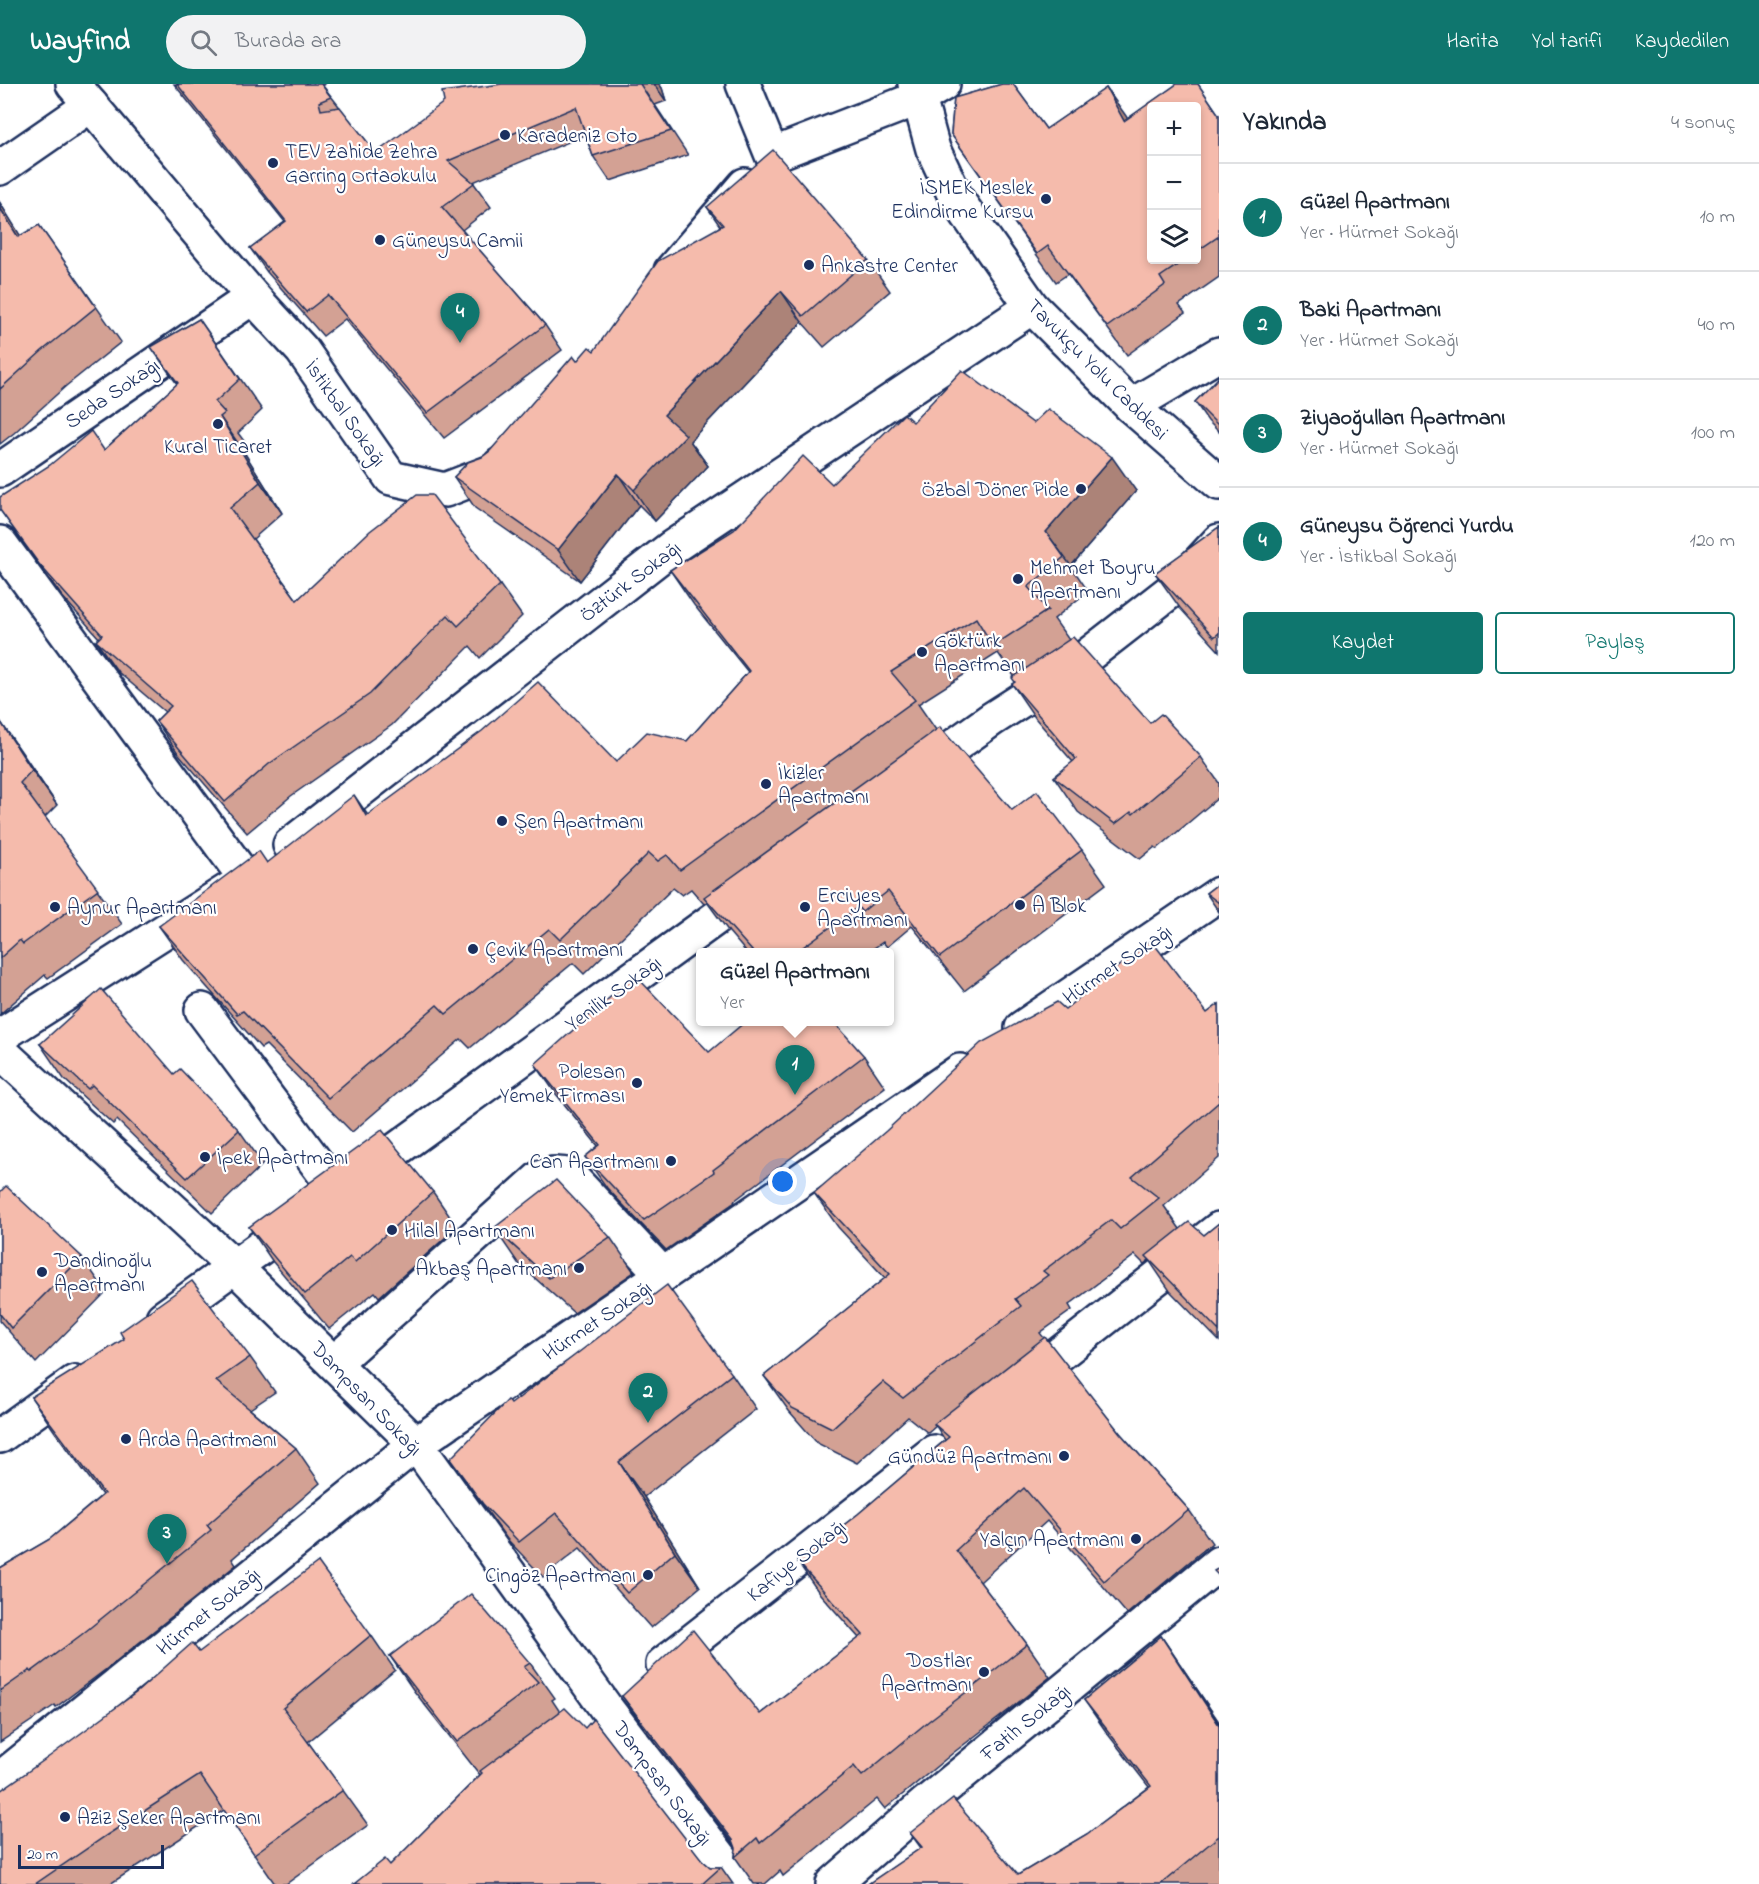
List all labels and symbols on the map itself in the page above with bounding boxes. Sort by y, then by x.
place label: Karadeniz Oto [517,122,638,152]
marker: Karadeniz Oto [498,128,512,142]
place label: TEV Zahide Zehra Garring Ortaokulu [285,138,438,194]
marker: TEV Zahide Zehra Garring Ortaokulu [266,156,280,170]
place label: İSMEK Meslek Edindirme Kursu [891,174,1035,228]
marker: İSMEK Meslek Edindirme Kursu [1039,192,1053,206]
place label: Güneysu Camii [392,227,523,259]
marker: Güneysu Camii [373,233,387,247]
place label: Ankastre Center [821,252,958,282]
marker: Ankastre Center [802,258,816,272]
street label: Tavukçu Yolu Caddesi [1019,293,1174,448]
pin: 4 [440,294,480,343]
street label: Seda Sokağı [60,352,168,439]
street label: İstikbal Sokağı [295,355,392,475]
marker: Kural Ticaret [211,417,225,431]
place label: Kural Ticaret [164,433,272,463]
place label: Özbal Döner Pide [921,476,1070,506]
marker: Özbal Döner Pide [1074,482,1088,496]
street label: Öztürk Sokağı [574,534,689,632]
place label: Mehmet Boyru Apartmanı [1030,554,1155,608]
marker: Mehmet Boyru Apartmanı [1011,572,1025,586]
place label: Göktürk Apartmanı [934,627,1025,681]
marker: Göktürk Apartmanı [915,645,929,659]
place label: İkizler Apartmanı [778,759,869,813]
marker: İkizler Apartmanı [759,777,773,791]
place label: Şen Apartmanı [514,808,644,838]
marker: Şen Apartmanı [495,814,509,828]
place label: Erciyes Apartmanı [817,882,908,936]
place label: A Blok [1032,892,1087,922]
place label: Aynur Apartmanı [67,894,217,926]
marker: A Blok [1013,898,1027,912]
marker: Aynur Apartmanı [48,900,62,914]
marker: Erciyes Apartmanı [798,900,812,914]
street label: Hürmet Sokağı [1057,918,1180,1015]
place label: Çevik Apartmanı [485,936,623,966]
marker: Çevik Apartmanı [466,942,480,956]
street label: Yenilik Sokağı [560,949,670,1041]
pin: 1 [776,1046,814,1095]
place label: Polesan Yemek Firması [500,1058,625,1112]
marker: Polesan Yemek Firması [630,1076,644,1090]
place label: İpek Apartmanı [217,1144,348,1174]
place label: Can Apartmanı [529,1148,659,1178]
marker: İpek Apartmanı [198,1150,212,1164]
marker: Can Apartmanı [664,1154,678,1168]
your location [768,1167,797,1196]
place label: Hilal Apartmanı [404,1217,535,1247]
marker: Hilal Apartmanı [385,1223,399,1237]
place label: Dandinoğlu Apartmanı [53,1247,152,1301]
place label: Akbaş Apartmanı [415,1255,567,1285]
marker: Akbaş Apartmanı [572,1261,586,1275]
marker: Dandinoğlu Apartmanı [35,1265,49,1279]
street label: Hürmet Sokağı [537,1274,660,1371]
street label: Dampsan Sokağı [301,1334,428,1465]
pin: 2 [628,1374,668,1423]
place label: Arda Apartmanı [138,1426,277,1456]
marker: Arda Apartmanı [119,1432,133,1446]
place label: Gündüz Apartmanı [888,1443,1052,1473]
marker: Gündüz Apartmanı [1057,1449,1071,1463]
street label: Kafiye Sokağı [741,1513,855,1612]
pin: 3 [148,1514,186,1564]
place label: Yalçın Apartmanı [980,1526,1124,1556]
marker: Yalçın Apartmanı [1129,1532,1143,1546]
street label: Hürmet Sokağı [151,1561,269,1665]
place label: Cingöz Apartmanı [485,1562,636,1594]
marker: Cingöz Apartmanı [641,1568,655,1582]
place label: Dostlar Apartmanı [881,1647,972,1701]
marker: Dostlar Apartmanı [977,1665,991,1679]
street label: Fatih Sokağı [974,1678,1079,1772]
street label: Dampsan Sokağı [602,1715,718,1854]
place label: Aziz Şeker Apartmanı [77,1804,261,1834]
marker: Aziz Şeker Apartmanı [58,1810,72,1824]
scale bar [18,1842,164,1870]

